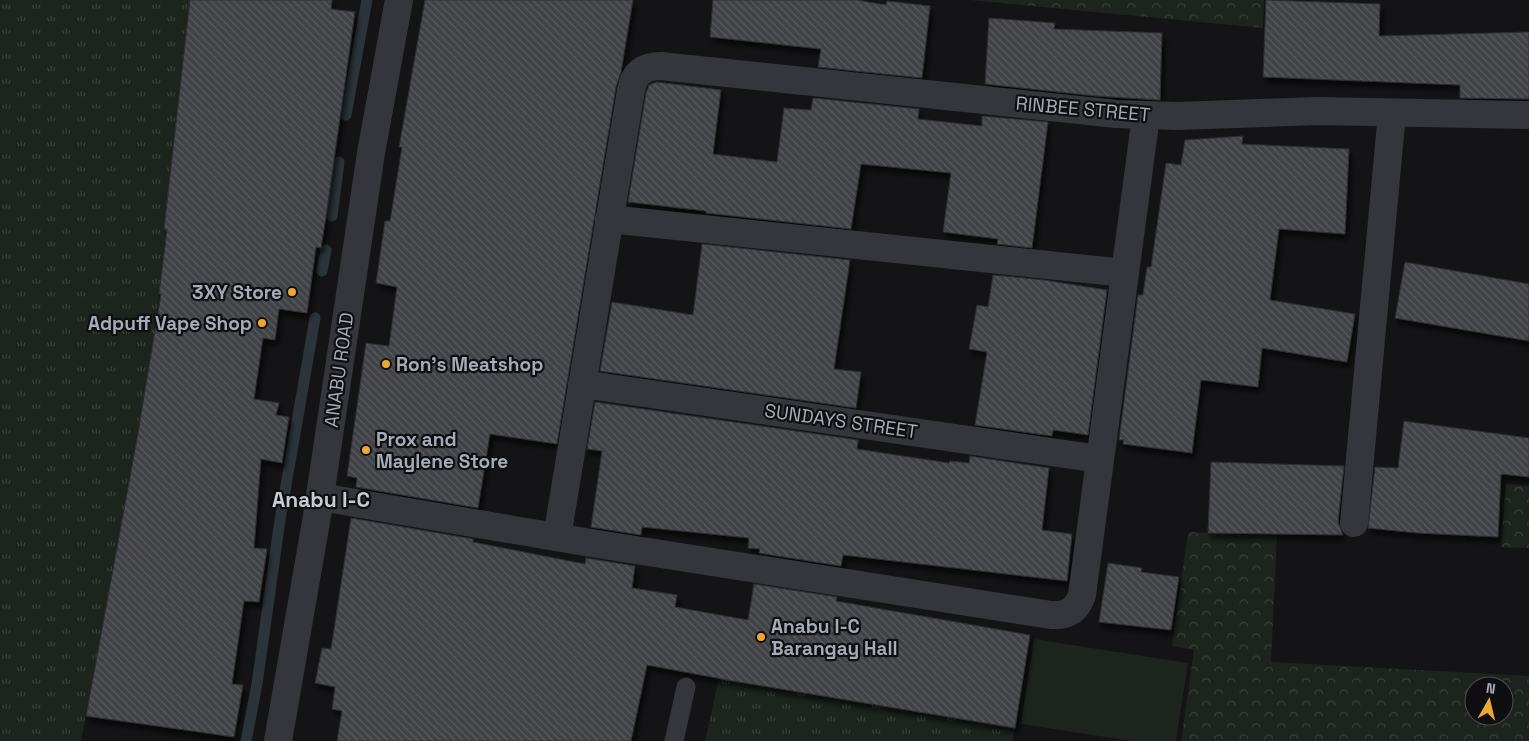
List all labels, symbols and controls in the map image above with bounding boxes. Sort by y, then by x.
street label: RINBEE STREET [1015,91,1151,127]
place label: 3XY Store [192,280,282,305]
marker: 3XY Store [286,286,298,298]
place label: Adpuff Vape Shop [88,311,252,336]
street label: ANABU ROAD [319,311,359,429]
marker: Adpuff Vape Shop [256,317,268,329]
place label: Ron's Meatshop [396,352,543,377]
marker: Ron's Meatshop [380,358,392,370]
street label: SUNDAYS STREET [763,398,919,444]
place label: Prox and Maylene Store [376,427,508,474]
marker: Prox and Maylene Store [360,444,372,456]
district label: Anabu I-C [272,486,370,513]
place label: Anabu I-C Barangay Hall [771,614,898,661]
marker: Anabu I-C Barangay Hall [755,631,767,643]
north arrow [1464,676,1514,726]
text: N [1485,679,1497,698]

